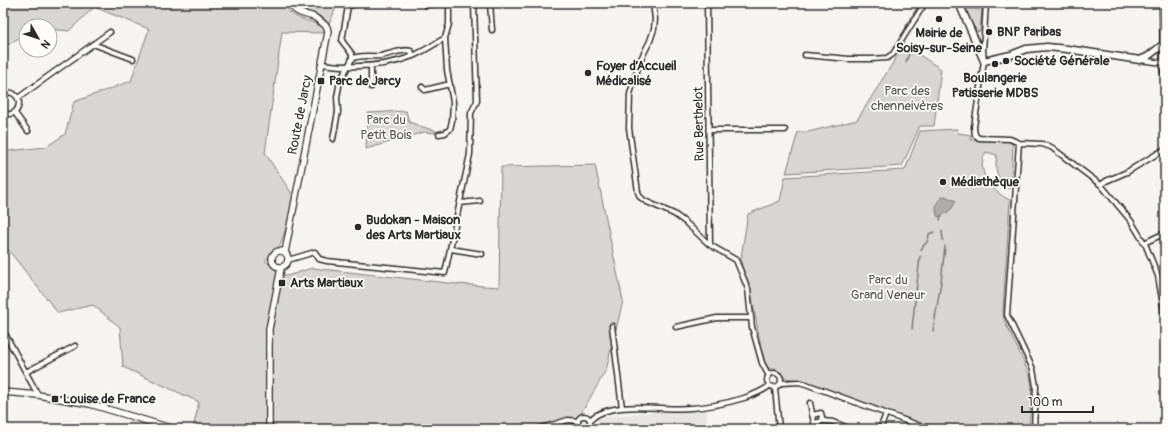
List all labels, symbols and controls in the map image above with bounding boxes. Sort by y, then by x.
marker: Mairie de Soisy-sur-Seine [934,14,944,24]
north arrow [18,18,58,58]
place label: BNP Paribas [997,24,1061,40]
place label: Mairie de Soisy-sur-Seine [896,25,983,56]
marker: BNP Paribas [984,27,994,37]
text: N [38,37,53,51]
place label: Société Générale [1014,53,1110,69]
marker: Société Générale [1001,56,1011,66]
place label: Foyer d’Accueil Médicalisé [596,58,677,89]
marker: Boulangerie Patisserie MDBS [990,59,1000,69]
marker: Foyer d’Accueil Médicalisé [583,68,593,78]
place label: Boulangerie Patisserie MDBS [952,70,1039,101]
place label: Parc de Jarcy [329,73,401,89]
street label: Route de Jarcy [284,74,316,156]
marker: Parc de Jarcy [316,76,326,86]
park label: Parc des chenneivères [871,83,943,114]
street label: Rue Berthelot [690,86,708,162]
park label: Parc du Petit Bois [360,112,412,143]
place label: Médiathèque [951,174,1020,190]
marker: Médiathèque [938,177,948,187]
place label: Budokan - Maison des Arts Martiaux [366,212,461,243]
marker: Budokan - Maison des Arts Martiaux [353,222,363,232]
park label: Parc du Grand Veneur [851,272,926,303]
place label: Arts Martiaux [290,275,364,291]
marker: Arts Martiaux [277,278,287,288]
scale bar [1022,388,1093,414]
place label: Louise de France [63,391,156,407]
marker: Louise de France [50,394,60,404]
text: 100 m [1028,395,1063,410]

